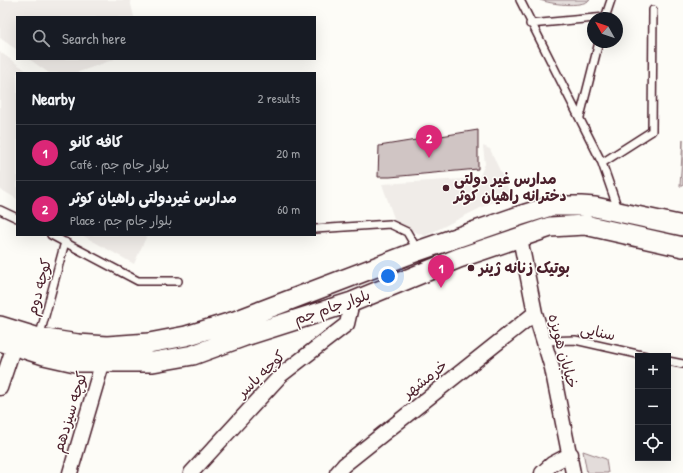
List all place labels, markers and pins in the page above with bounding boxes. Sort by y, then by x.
pin: 2 [416,125,442,158]
place label: مدارس غیر دولتی دخترانه راهیان کوثر [452,168,566,206]
marker: مدارس غیر دولتی دخترانه راهیان کوثر [441,183,451,193]
pin: 1 [428,255,454,288]
place label: بوتیک زنانه ژینر [477,257,570,278]
marker: بوتیک زنانه ژینر [466,263,476,273]

